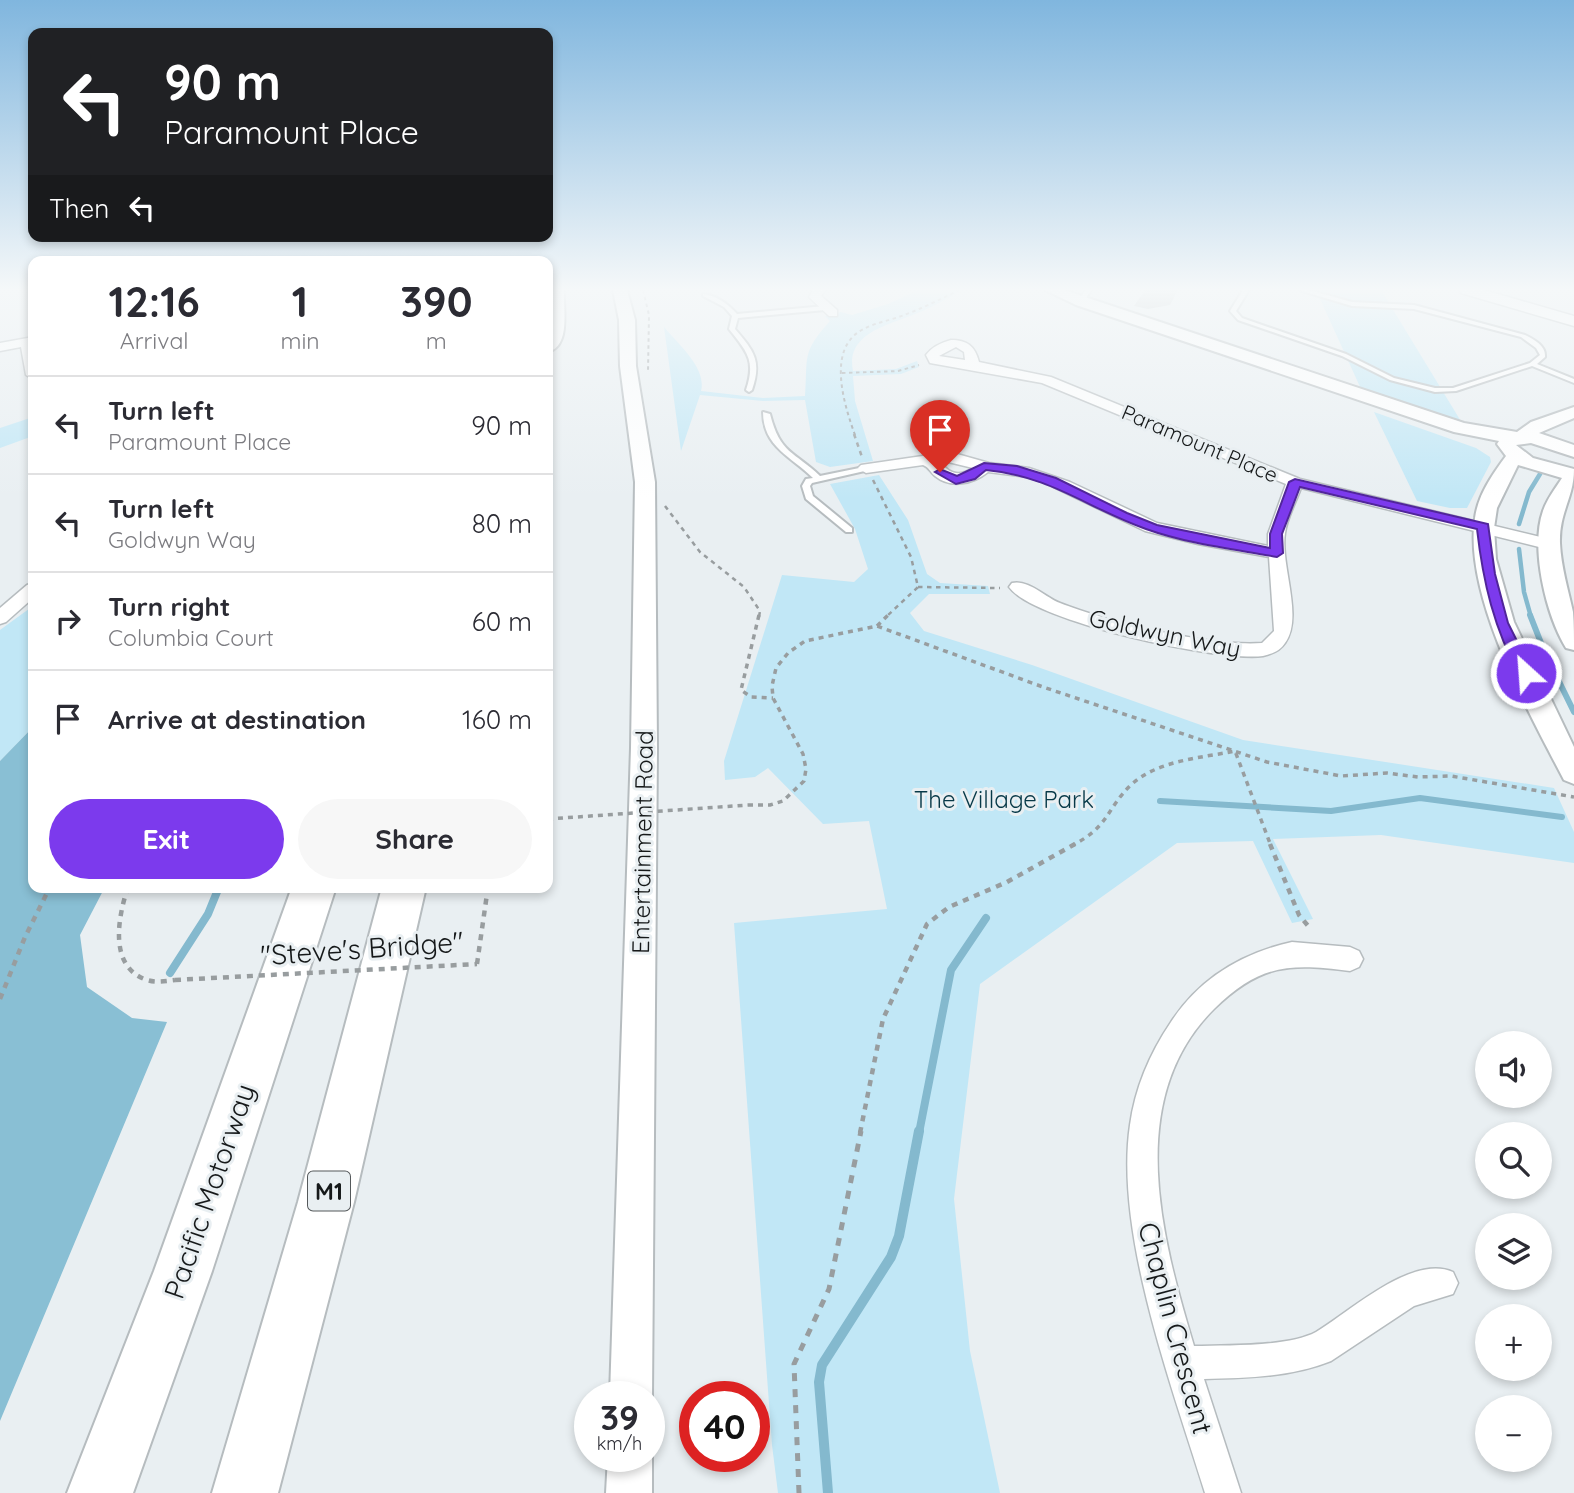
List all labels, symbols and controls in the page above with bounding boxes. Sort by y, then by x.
text: 90 m [164,51,281,112]
icon: left [49,56,140,147]
text: Paramount Place [164,112,419,152]
icon: left [123,189,161,227]
text: Then [49,192,109,225]
text: 12:16 [109,275,200,328]
text: 1 [292,275,308,328]
text: 390 [400,275,472,328]
text: Arrival [120,326,189,355]
text: min [280,326,320,355]
text: m [426,326,447,355]
text: Turn left [108,394,215,427]
street label: Paramount Place [1118,398,1282,488]
pin [910,400,970,472]
icon: left [49,406,87,444]
text: 90 m [471,409,532,442]
icon: arrive [921,411,959,449]
text: Paramount Place [108,427,291,456]
text: Turn left [108,492,215,525]
icon: left [49,504,87,542]
text: 80 m [472,507,532,540]
text: Goldwyn Way [108,525,256,554]
text: Turn right [108,590,230,623]
icon: right [49,602,87,640]
street label: Goldwyn Way [1086,602,1244,664]
text: 60 m [472,605,532,638]
text: Columbia Court [108,623,274,652]
position arrow [1489,636,1563,710]
icon: arrive [49,700,87,738]
text: Arrive at destination [108,703,366,736]
text: 160 m [462,703,532,736]
street label: Entertainment Road [625,730,659,954]
park label: The Village Park [914,784,1094,814]
button: Exit [49,799,284,879]
button: Share [298,799,532,879]
street label: "Steve's Bridge" [259,923,465,973]
map controls [1475,1031,1552,1472]
button: sound [1475,1031,1552,1108]
street label: Pacific Motorway [156,1079,262,1303]
button: search [1475,1122,1552,1199]
road number: M1 [308,1172,350,1210]
button: layers [1475,1213,1552,1290]
street label: Chaplin Crescent [1131,1218,1221,1438]
button: + [1475,1304,1552,1381]
speed limit sign: 40 [679,1381,770,1472]
text: 39 [600,1395,639,1439]
button: − [1475,1395,1552,1472]
text: km/h [597,1432,642,1455]

